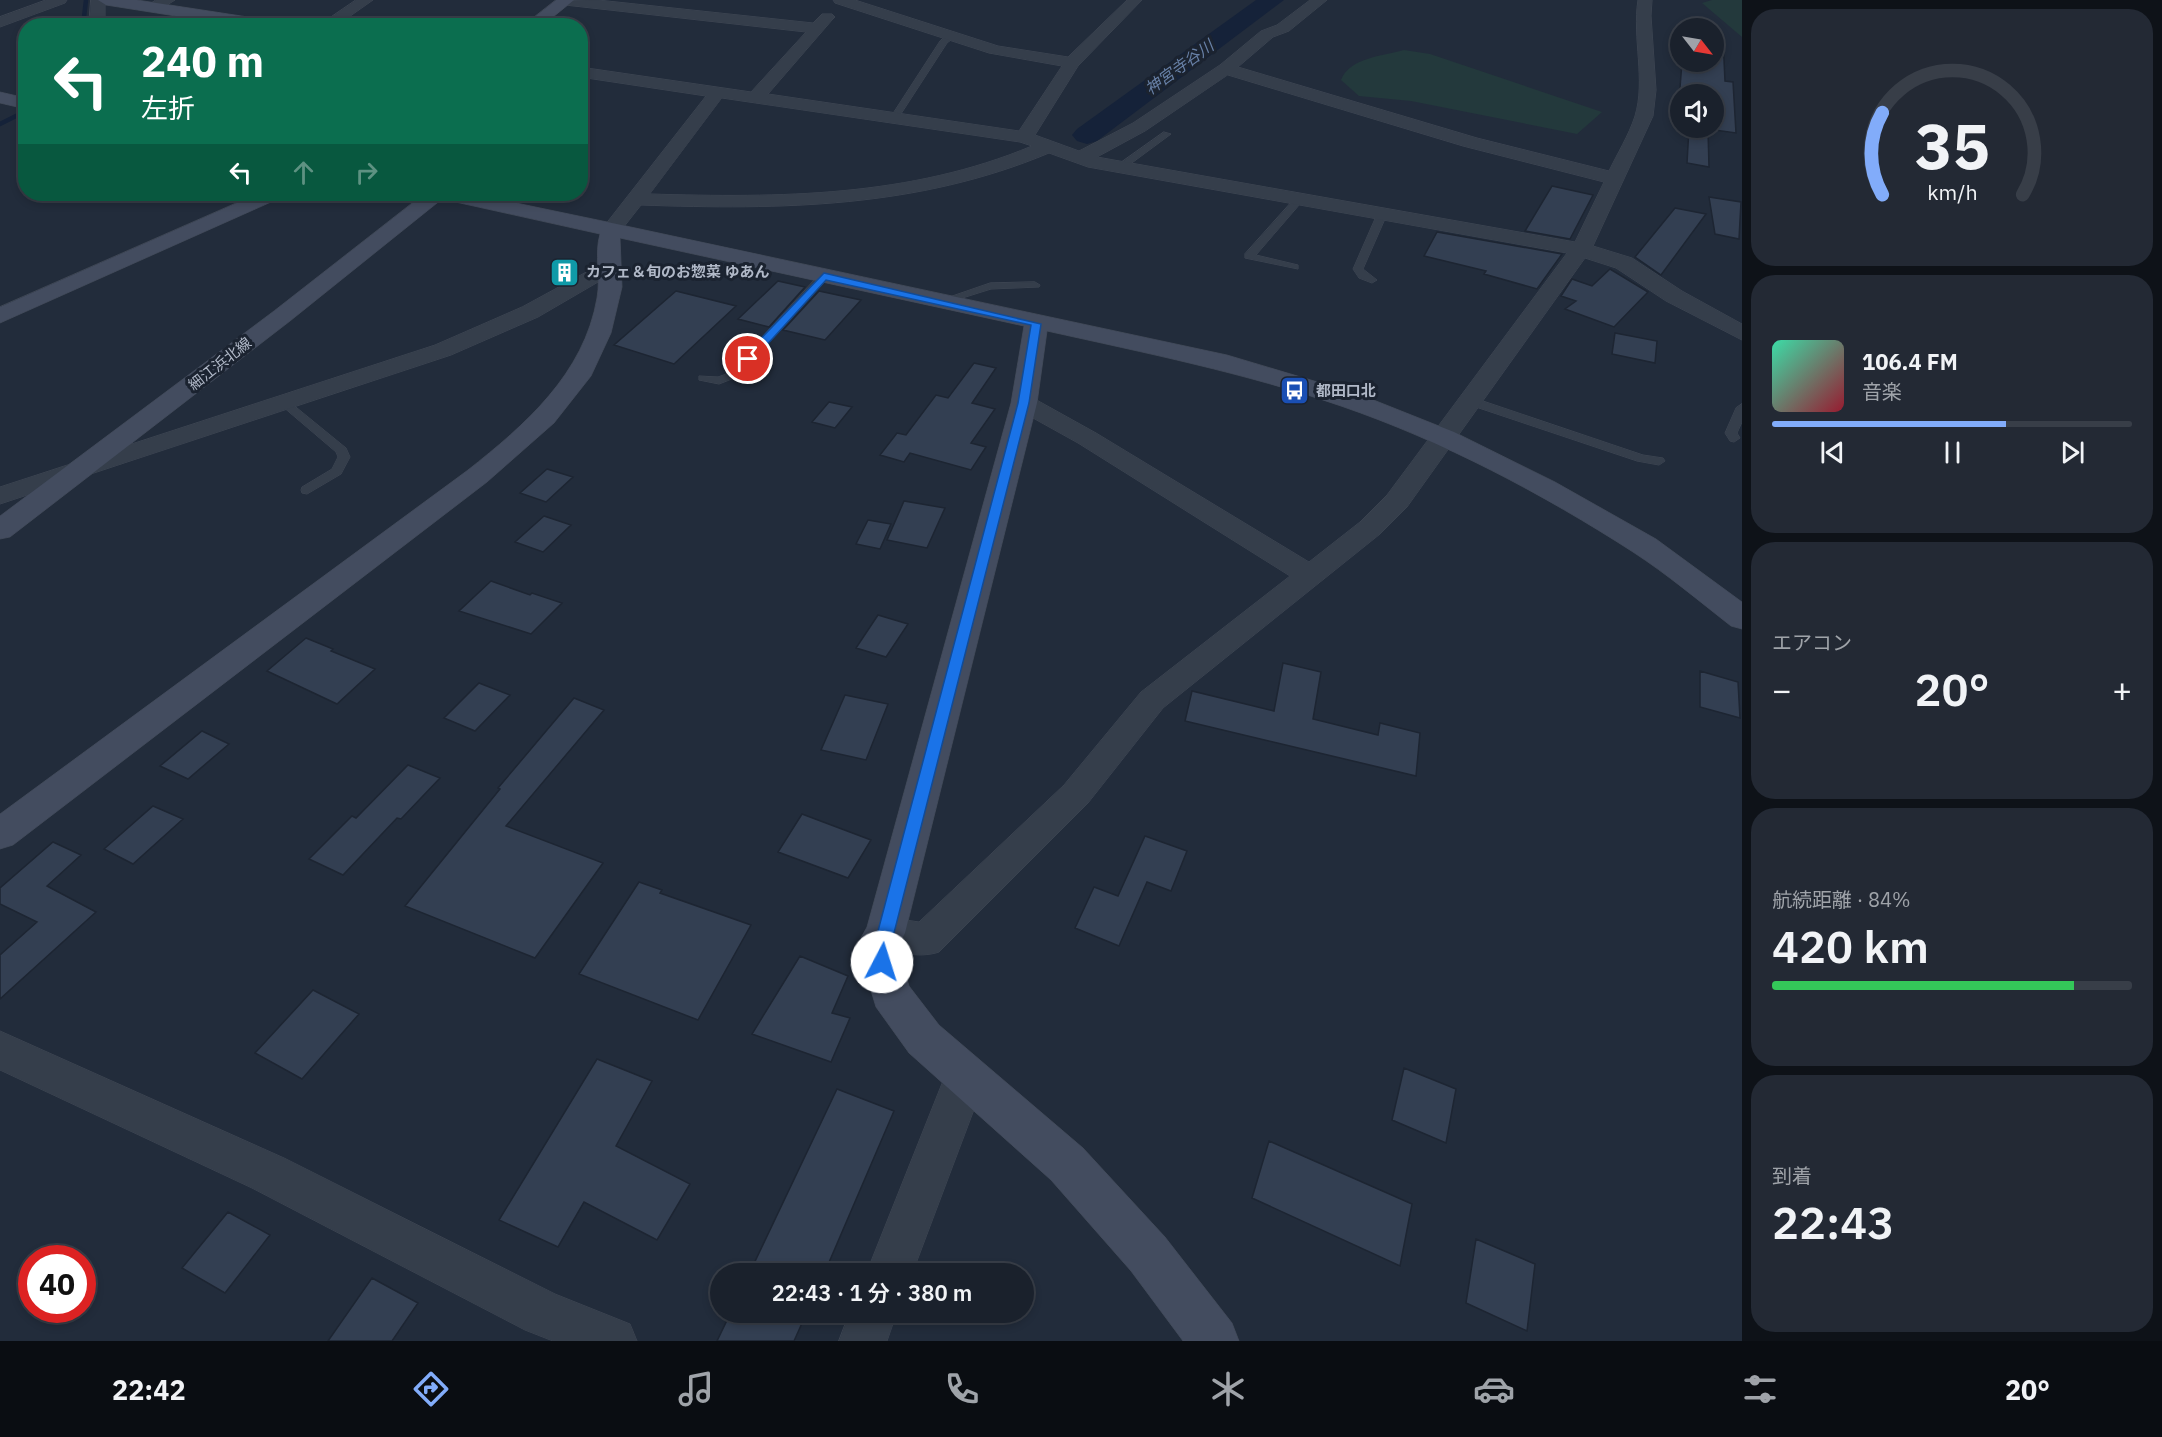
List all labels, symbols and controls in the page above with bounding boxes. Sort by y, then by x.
north arrow [1670,18,1724,72]
map controls [1670,18,1724,138]
text: 240 m [141,34,264,89]
water label: 神宮寺谷川 [1141,34,1219,99]
icon: left [42,42,120,120]
button: sound [1670,84,1724,138]
text: 左折 [141,90,195,125]
text: 35 [1915,105,1989,186]
icon: left [224,156,257,189]
icon: ahead [287,156,320,189]
icon: right [350,156,383,189]
text: km/h [1927,178,1977,206]
building icon: カフェ＆旬のお惣菜 ゆあん [549,256,581,288]
place label: カフェ＆旬のお惣菜 ゆあん [586,262,770,281]
street label: 細江浜北線 [184,333,255,394]
pin [722,333,773,384]
icon: arrive [731,342,764,375]
text: 106.4 FM [1862,347,1958,376]
bus stop icon: 都田口北 [1279,375,1311,407]
text: 音楽 [1862,378,1902,405]
place label: 都田口北 [1316,381,1376,400]
icon: previous [1816,436,1849,469]
icon: pause [1936,436,1969,469]
icon: next [2056,436,2089,469]
text: エアコン [1772,629,1852,656]
text: 20° [1914,660,1990,718]
text: − [1772,668,1792,711]
text: + [2112,668,2132,711]
text: 航続距離 · 84% [1772,886,1911,913]
text: 420 km [1772,917,1929,975]
position arrow [850,930,914,994]
text: 到着 [1772,1162,1812,1189]
text: 22:43 [1772,1193,1894,1251]
speed limit sign: 40 [18,1245,96,1323]
text: 22:43 · 1 分 · 380 m [772,1278,972,1307]
icon: directions [410,1368,452,1410]
icon: music [675,1368,717,1410]
icon: phone [941,1368,983,1410]
icon: climate [1207,1368,1249,1410]
icon: car [1473,1368,1515,1410]
icon: filters [1739,1368,1781,1410]
text: 22:42 [112,1372,186,1407]
text: 20° [2005,1372,2050,1407]

